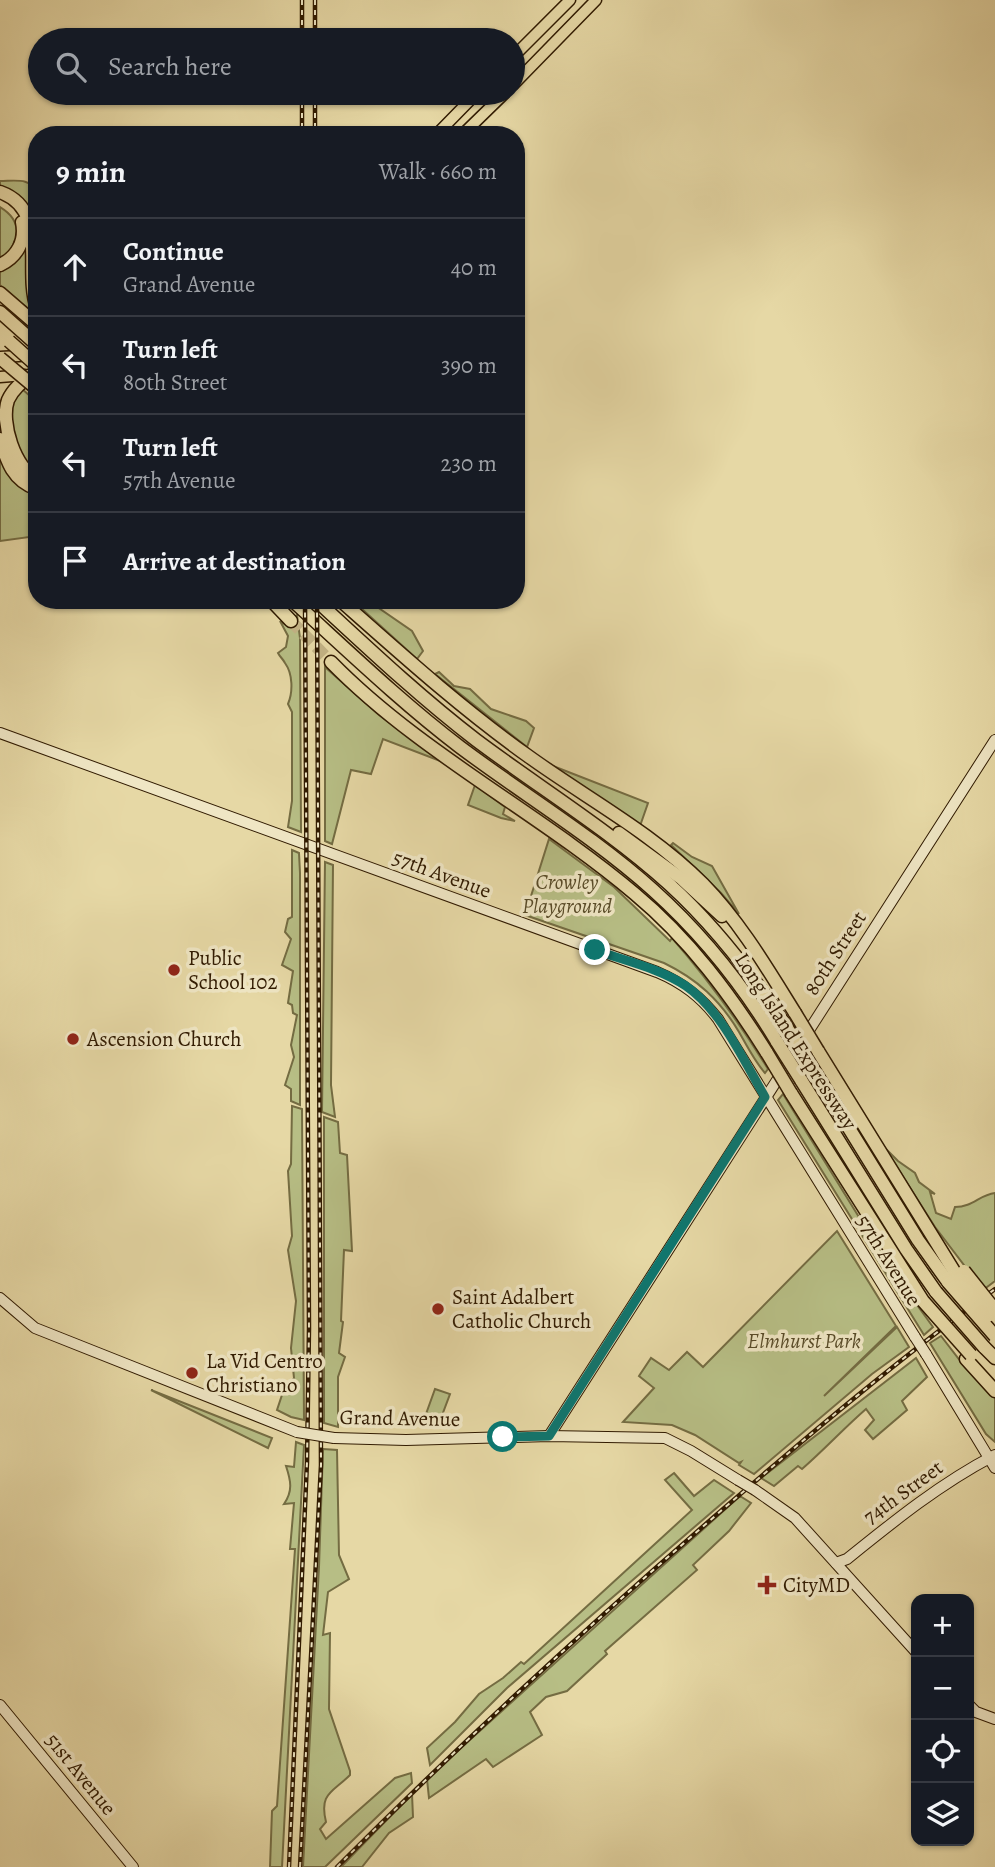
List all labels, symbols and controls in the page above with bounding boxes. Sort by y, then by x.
search box [28,28,525,105]
icon: search [52,48,90,86]
text: Search here [108,49,232,84]
text: 9 min [56,152,126,192]
text: Walk · 660 m [379,156,497,187]
text: Continue [123,234,224,269]
icon: ahead [56,248,94,286]
text: 40 m [451,252,497,283]
text: Grand Avenue [123,269,255,300]
text: Turn left [123,332,218,367]
icon: left [56,346,94,384]
text: 390 m [441,350,497,381]
text: 80th Street [123,367,227,398]
text: Turn left [123,430,218,465]
icon: left [56,444,94,482]
text: 230 m [441,448,497,479]
text: 57th Avenue [123,465,235,496]
icon: arrive [56,542,94,580]
text: Arrive at destination [123,544,346,579]
street label: 57th Avenue [389,843,495,905]
park label: Crowley Playground [522,868,612,920]
street label: 80th Street [797,905,873,1001]
route end [579,934,610,965]
place label: Public School 102 [188,944,277,996]
street label: Long Island Expressway [728,947,864,1135]
marker: Public School 102 [166,962,182,978]
place label: Ascension Church [86,1025,241,1053]
marker: Ascension Church [65,1031,81,1047]
street label: 57th Avenue [850,1209,928,1311]
place label: Saint Adalbert Catholic Church [452,1283,591,1335]
marker: Saint Adalbert Catholic Church [430,1301,446,1317]
park label: Elmhurst Park [747,1327,861,1355]
place label: La Vid Centro Christiano [206,1347,323,1399]
marker: La Vid Centro Christiano [184,1365,200,1381]
street label: Grand Avenue [339,1403,461,1433]
route start [487,1421,518,1452]
street label: 74th Street [857,1454,949,1530]
place label: CityMD [783,1571,850,1599]
marker: CityMD [757,1575,777,1595]
map controls [911,1594,974,1846]
button: + [911,1594,974,1657]
button: − [911,1657,974,1720]
button: locate [911,1720,974,1783]
street label: 51st Avenue [39,1727,123,1821]
button: layers [911,1783,974,1846]

